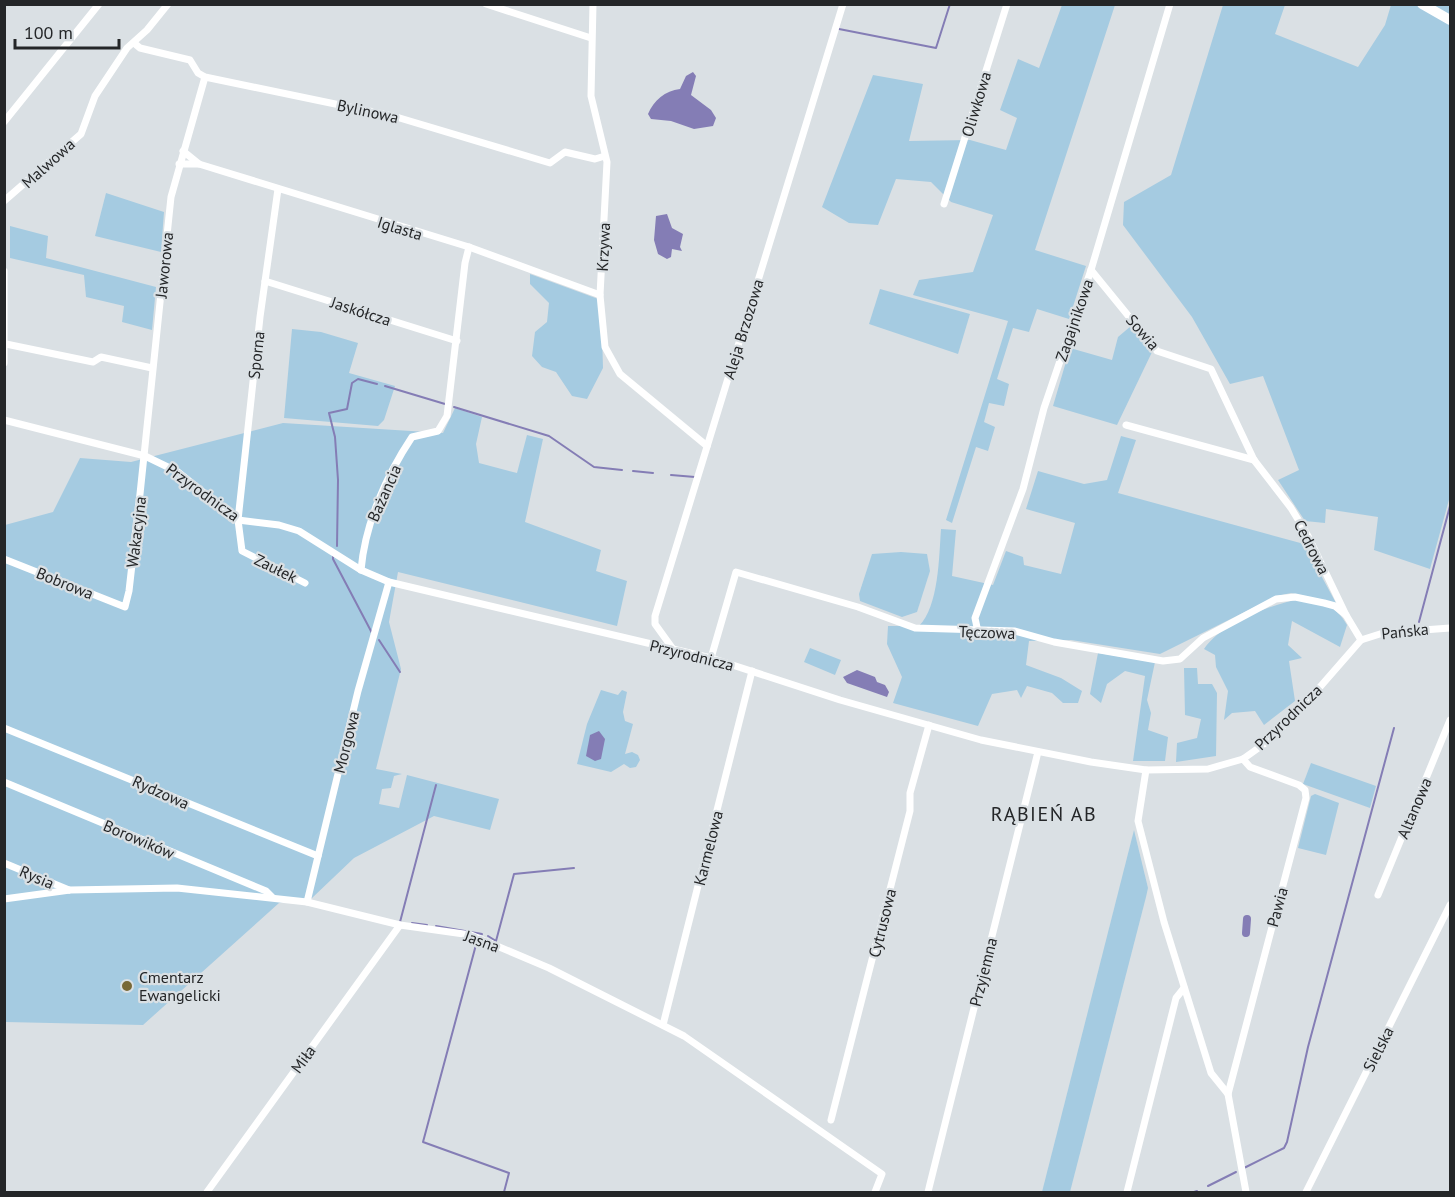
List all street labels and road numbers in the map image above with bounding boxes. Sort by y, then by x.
street label: Oliwkowa [957,69,995,139]
street label: Bylinowa [335,95,401,127]
street label: Malwowa [17,134,79,192]
street label: Iglasta [375,212,425,244]
street label: Krzywa [592,222,614,272]
street label: Jaworowa [150,231,177,300]
street label: Zagajnikowa [1051,276,1097,364]
street label: Aleja Brzozowa [718,277,768,381]
street label: Jaskółcza [327,292,394,330]
street label: Sowia [1122,310,1164,354]
street label: Sporna [244,330,268,380]
street label: Przyrodnicza [162,459,244,525]
street label: Bażancia [363,461,405,525]
street label: Wakacyjna [122,495,150,569]
street label: Cedrowa [1290,516,1334,578]
street label: Zaułek [251,549,301,587]
street label: Bobrowa [33,562,97,604]
street label: Pańska [1380,619,1430,643]
street label: Tęczowa [958,621,1016,643]
street label: Przyrodnicza [648,635,736,675]
street label: Przyrodnicza [1250,680,1326,754]
street label: Morgowa [329,709,363,775]
street label: Rydzowa [129,771,193,813]
street label: Altanowa [1392,775,1436,841]
street label: Karmelowa [689,808,727,888]
street label: Borowików [100,815,178,863]
street label: Rysia [17,861,57,893]
street label: Pawia [1262,885,1292,929]
street label: Cytrusowa [864,886,900,960]
street label: Jasna [461,925,502,957]
street label: Przyjemna [965,935,1001,1009]
street label: Sielska [1358,1023,1398,1075]
street label: Miła [286,1041,320,1077]

